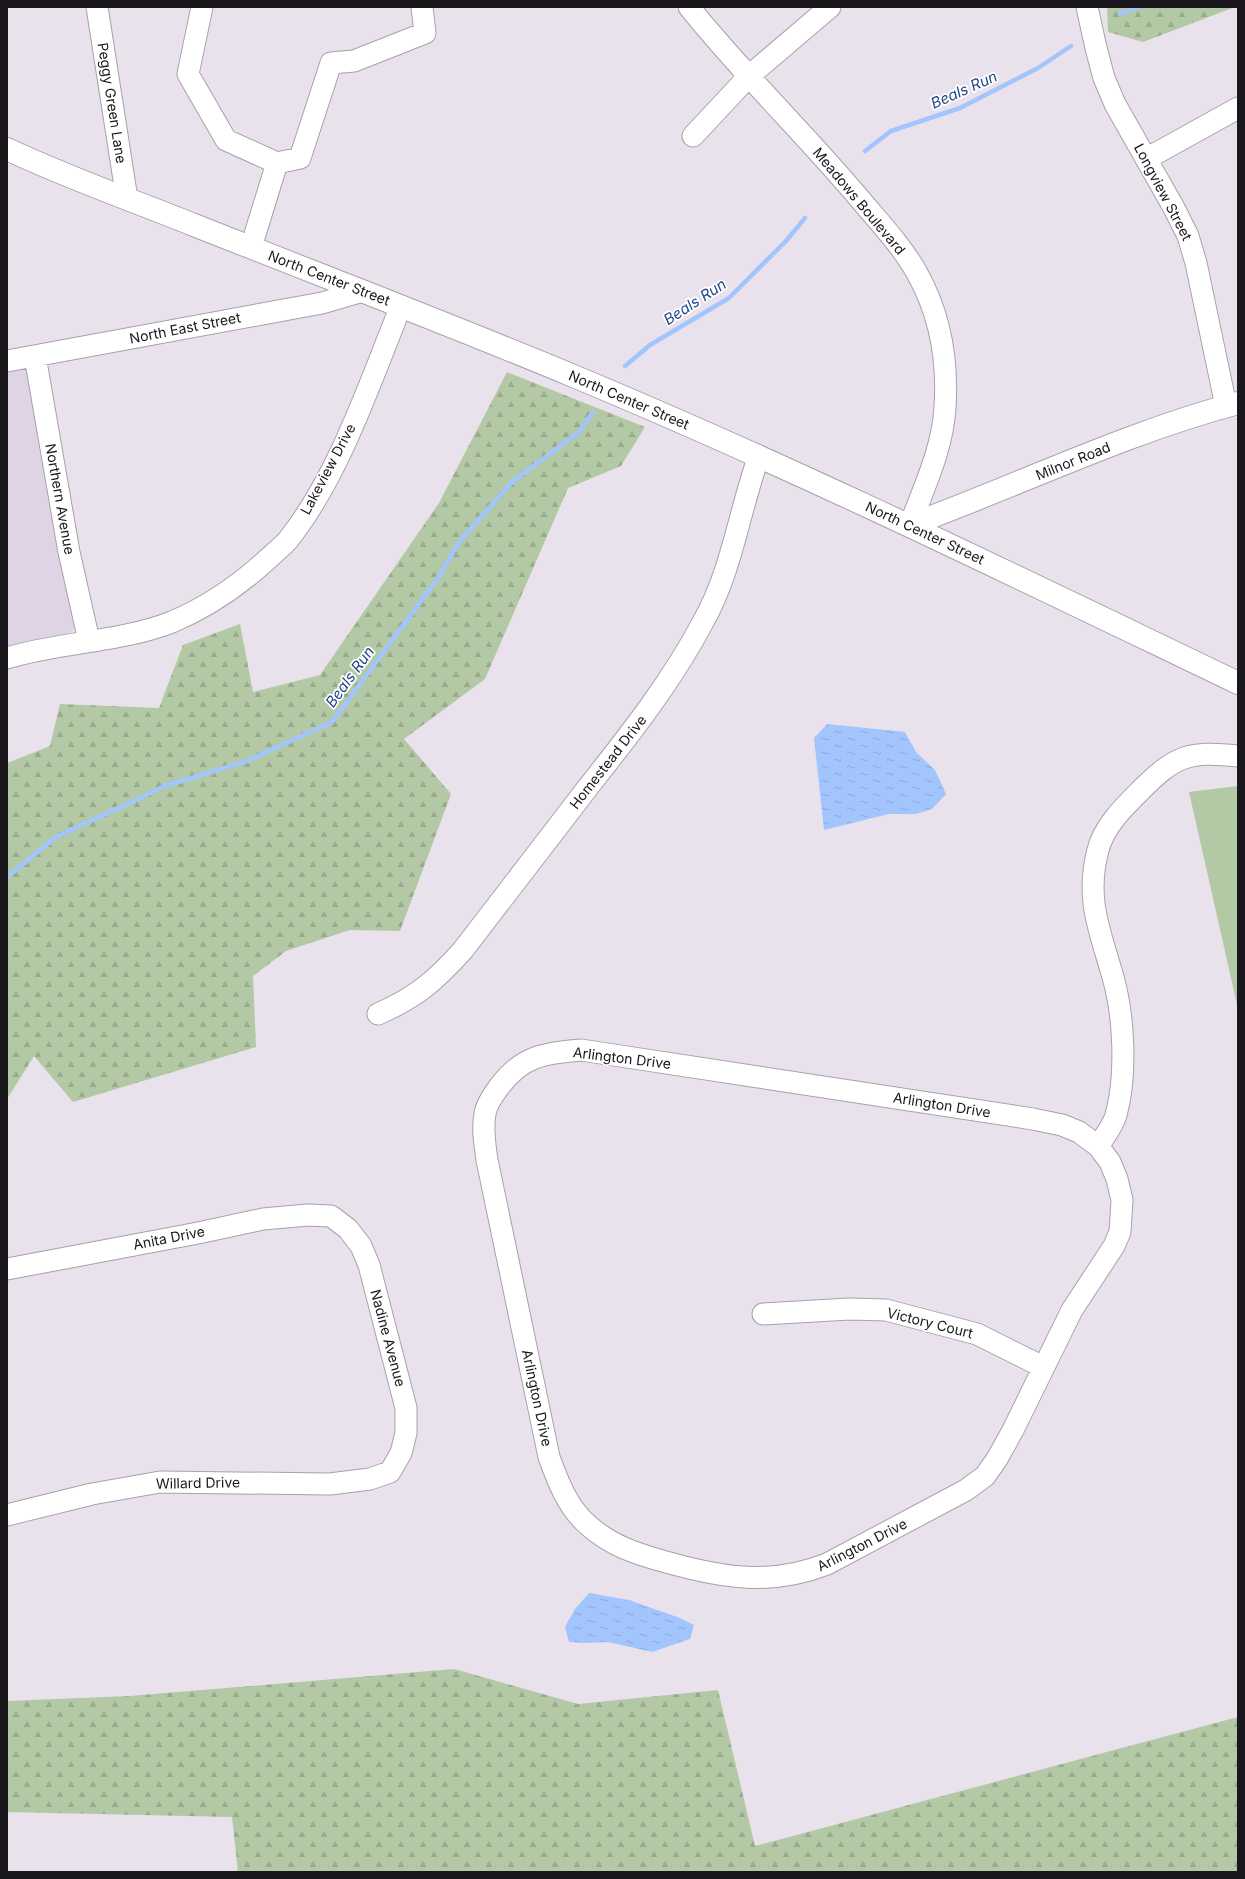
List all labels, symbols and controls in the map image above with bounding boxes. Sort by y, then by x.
street label: Peggy Green Lane [95,41,130,165]
water label: Beals Run [928,66,1000,113]
street label: Longview Street [1131,140,1196,243]
street label: Meadows Boulevard [810,144,909,258]
street label: North Center Street [266,246,393,309]
water label: Beals Run [660,274,730,329]
street label: North East Street [128,308,242,347]
street label: North Center Street [566,366,692,433]
street label: Lakeview Drive [296,420,359,517]
street label: Milnor Road [1033,438,1113,483]
street label: Northern Avenue [42,442,79,556]
street label: North Center Street [863,498,988,568]
water label: Beals Run [321,642,378,711]
street label: Homestead Drive [566,711,650,812]
street label: Arlington Drive [572,1043,672,1072]
street label: Arlington Drive [892,1088,992,1121]
street label: Anita Drive [132,1222,206,1253]
street label: Nadine Avenue [367,1287,410,1388]
street label: Victory Court [885,1304,975,1342]
street label: Arlington Drive [519,1348,556,1448]
street label: Willard Drive [156,1473,240,1492]
street label: Arlington Drive [814,1515,910,1575]

